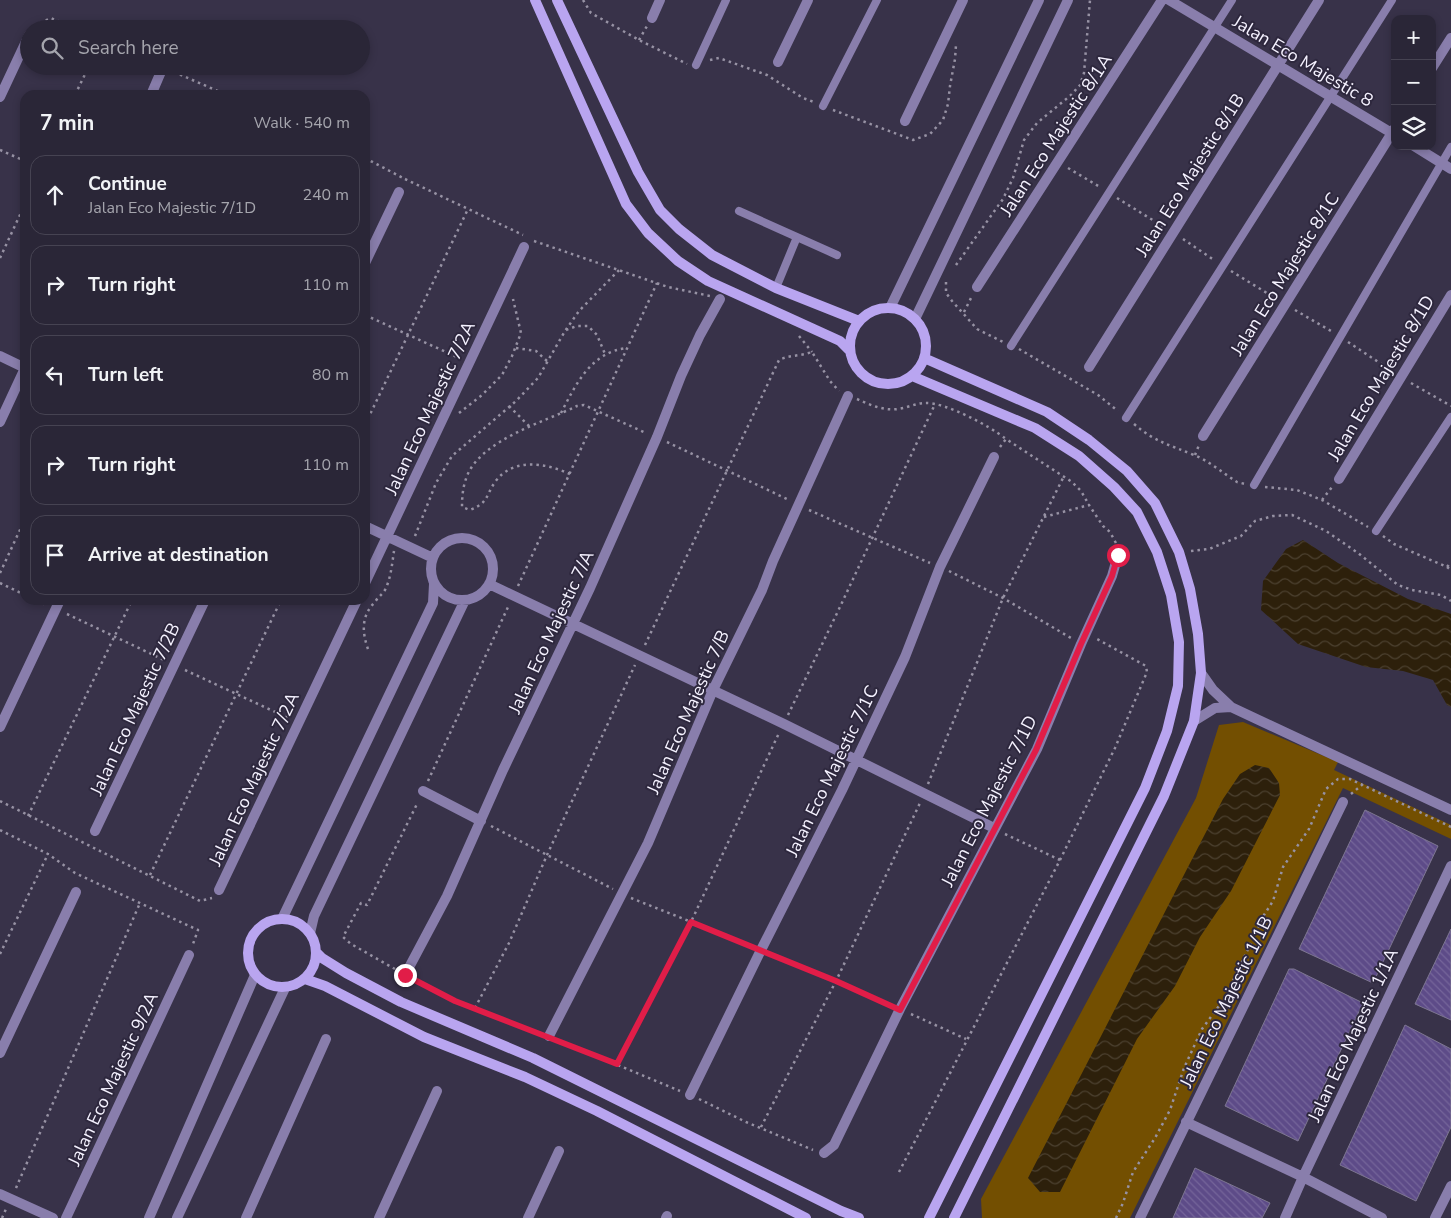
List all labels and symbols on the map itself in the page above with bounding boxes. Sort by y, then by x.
street label: Jalan Eco Majestic 8 [1227,9,1378,112]
street label: Jalan Eco Majestic 8/1A [994,49,1117,222]
street label: Jalan Eco Majestic 8/1B [1130,89,1250,262]
street label: Jalan Eco Majestic 8/1C [1225,188,1345,361]
street label: Jalan Eco Majestic 8/1D [1321,291,1440,466]
street label: Jalan Eco Majestic 7/2A [379,317,481,500]
route start [1107,544,1130,567]
street label: Jalan Eco Majestic 7/A [502,546,599,719]
street label: Jalan Eco Majestic 7/2B [84,619,186,800]
street label: Jalan Eco Majestic 7/B [641,626,735,799]
street label: Jalan Eco Majestic 7/1C [780,681,884,862]
street label: Jalan Eco Majestic 7/2A [203,688,305,871]
street label: Jalan Eco Majestic 7/1D [935,711,1043,892]
street label: Jalan Eco Majestic 1/1B [1174,912,1278,1093]
street label: Jalan Eco Majestic 1/1A [1302,944,1404,1127]
route end [394,964,417,987]
street label: Jalan Eco Majestic 9/2A [62,988,164,1171]

